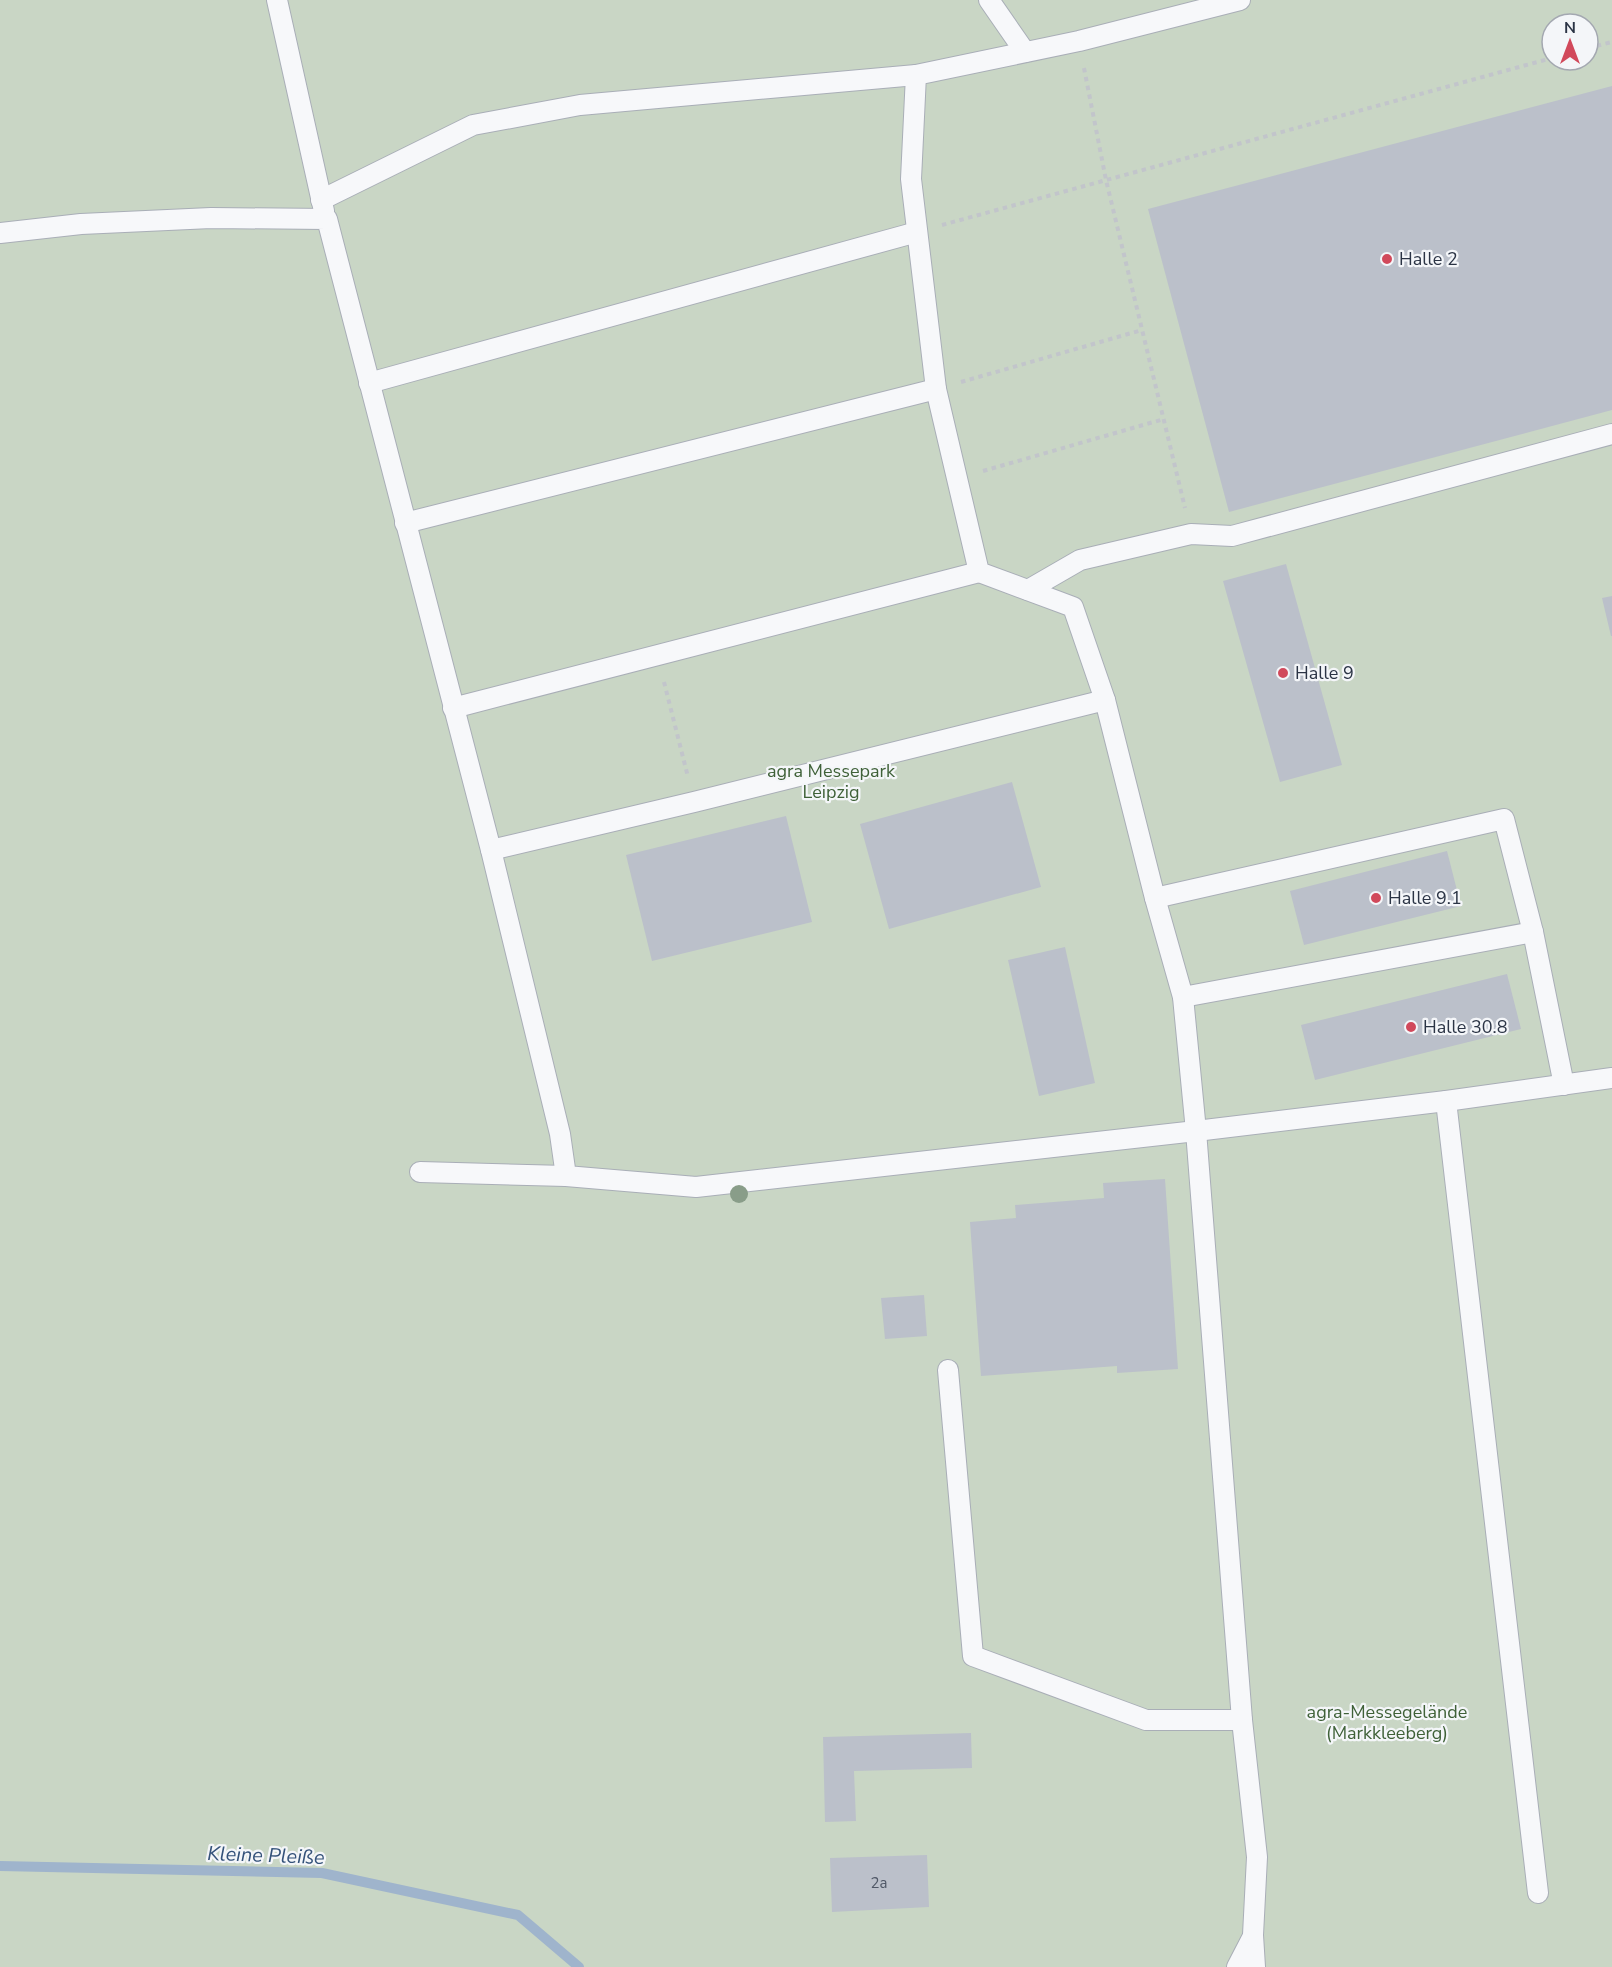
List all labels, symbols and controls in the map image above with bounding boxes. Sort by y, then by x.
north arrow [1540,12,1600,72]
text: N [1564,17,1576,39]
place label: Halle 2 [1399,247,1458,271]
marker: Halle 2 [1380,252,1394,266]
place label: Halle 9 [1295,661,1354,685]
marker: Halle 9 [1276,666,1290,680]
park label: agra Messepark Leipzig [767,759,896,804]
place label: Halle 9.1 [1388,886,1462,910]
marker: Halle 9.1 [1369,891,1383,905]
place label: Halle 30.8 [1423,1015,1508,1039]
marker: Halle 30.8 [1404,1020,1418,1034]
park label: agra-Messegelände (Markkleeberg) [1307,1700,1467,1745]
water label: Kleine Pleiße [207,1840,325,1871]
house number: 2a [871,1873,887,1893]

